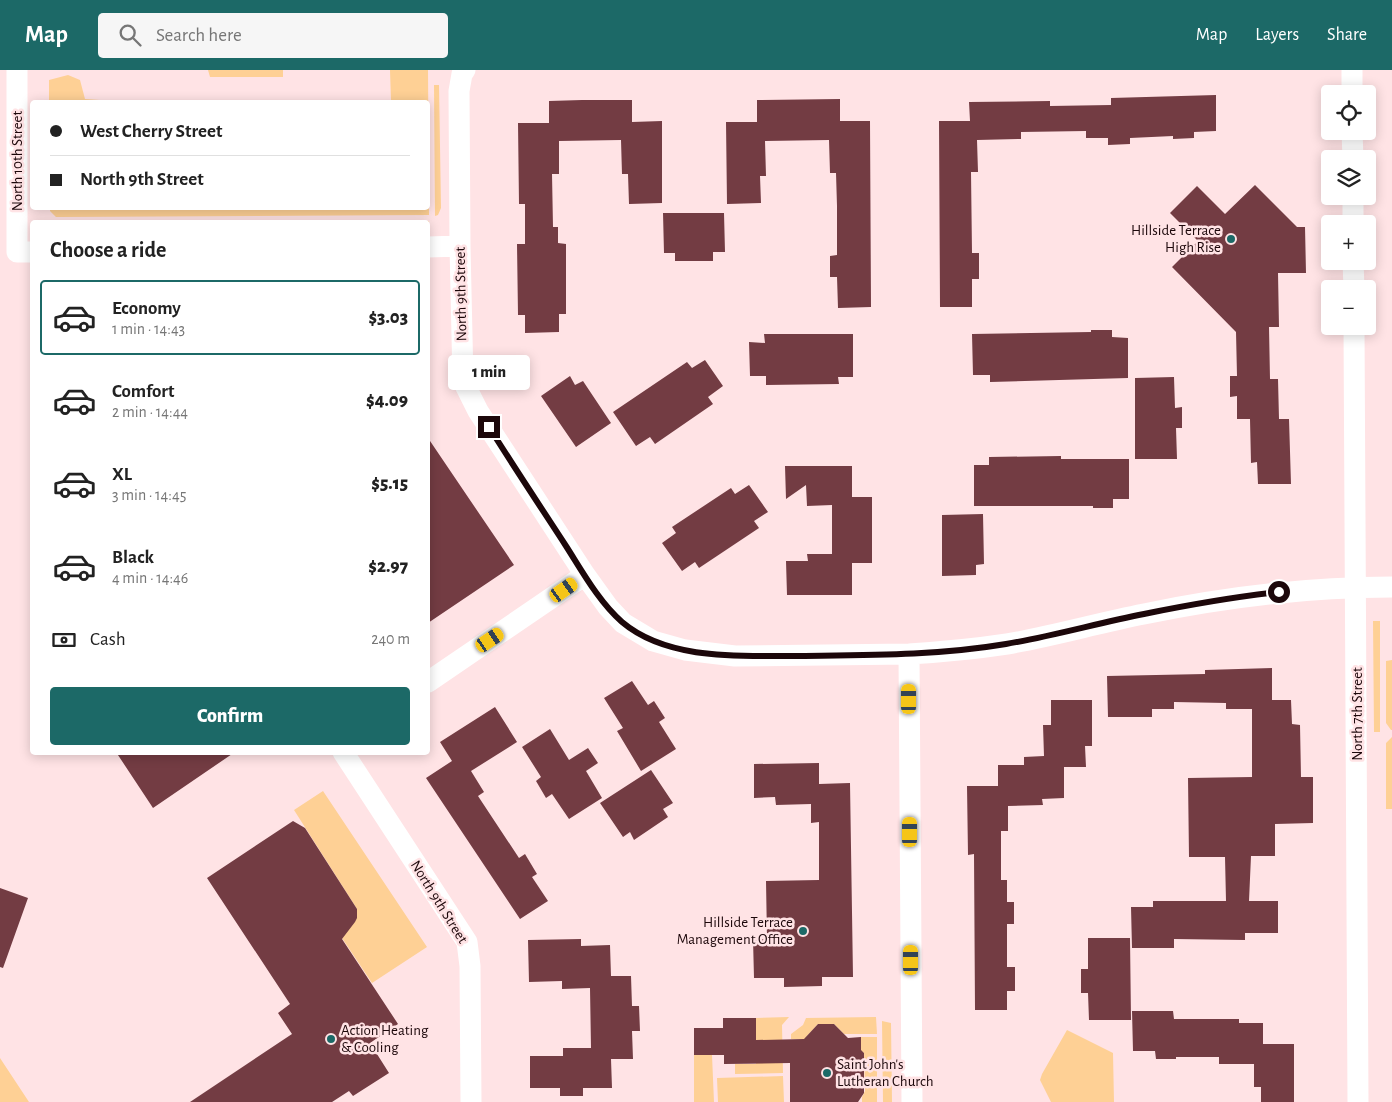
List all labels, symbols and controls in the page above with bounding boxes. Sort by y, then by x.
search box [98,13,448,58]
icon: search [116,21,144,49]
text: Map [25,23,68,47]
text: Search here [156,26,242,45]
text: Map [1196,26,1227,44]
text: Layers [1255,26,1299,44]
text: Share [1327,26,1367,44]
map controls [1321,85,1376,335]
button: locate [1321,85,1376,140]
street label: North 10th Street [10,111,25,211]
text: West Cherry Street [80,122,222,141]
button: layers [1321,150,1376,205]
text: North 9th Street [80,170,204,189]
button: + [1321,215,1376,270]
place label: Hillside Terrace High Rise [1131,223,1221,255]
marker: Hillside Terrace High Rise [1225,233,1237,245]
text: Choose a ride [50,239,166,261]
street label: North 9th Street [453,246,469,341]
button: − [1321,280,1376,335]
icon: car [52,295,97,340]
text: Economy [112,299,181,318]
text: $3.03 [368,308,408,327]
text: 1 min · 14:43 [112,321,185,337]
callout: 1 min [448,354,530,390]
text: 1 min [472,364,506,380]
icon: car [52,378,97,423]
text: Comfort [112,382,174,401]
text: $4.09 [366,391,408,410]
text: 2 min · 14:44 [112,404,188,420]
route end [478,416,500,438]
icon: car [52,461,97,506]
text: XL [112,465,132,484]
text: $5.15 [371,474,408,493]
text: 3 min · 14:45 [112,487,186,503]
icon: car [52,544,97,589]
text: Black [112,548,154,567]
text: $2.97 [368,557,408,576]
text: 4 min · 14:46 [112,570,188,586]
car [547,575,580,605]
route start [1268,581,1290,603]
car [473,625,506,655]
icon: cash [50,626,78,654]
text: Cash [90,630,126,649]
text: 240 m [371,631,410,647]
street label: North 7th Street [1350,667,1365,761]
car [901,684,916,714]
button: Confirm [50,687,410,745]
car [902,817,917,847]
street label: North 9th Street [408,858,471,946]
place label: Hillside Terrace Management Office [677,915,793,947]
marker: Hillside Terrace Management Office [797,925,809,937]
car [903,945,918,975]
place label: Action Heating & Cooling [341,1023,429,1055]
marker: Action Heating & Cooling [325,1033,337,1045]
place label: Saint John's Lutheran Church [837,1057,934,1089]
marker: Saint John's Lutheran Church [821,1067,833,1079]

